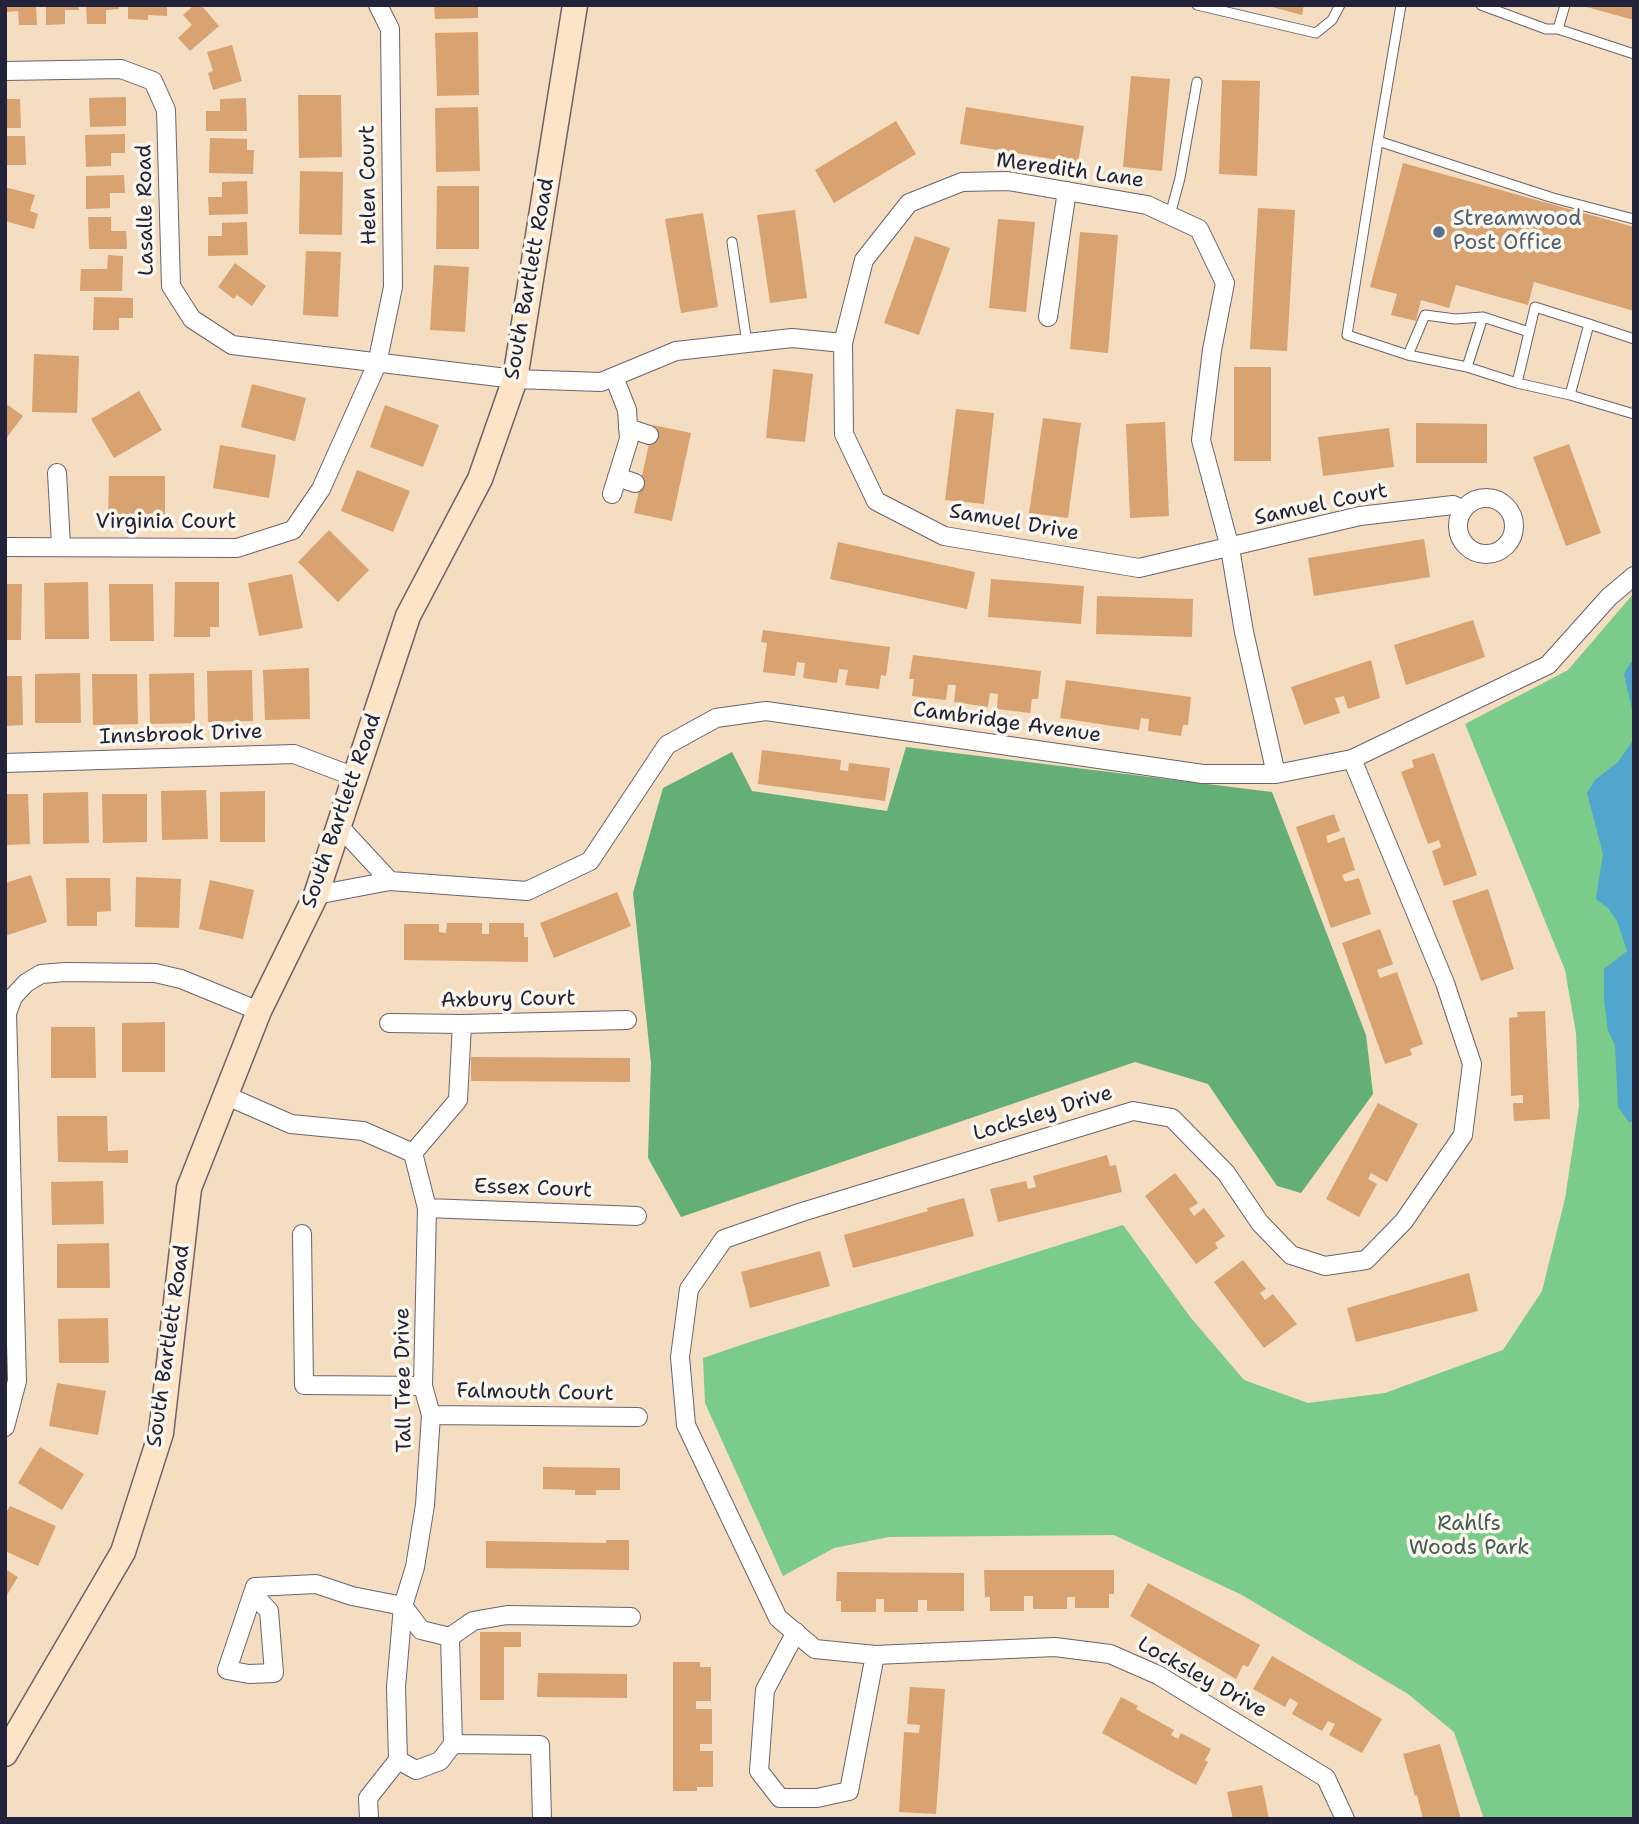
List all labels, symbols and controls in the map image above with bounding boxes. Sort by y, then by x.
street label: Helen Court [355,125,383,245]
street label: Lasalle Road [132,144,160,276]
street label: Meredith Lane [994,148,1146,194]
street label: South Bartlett Road [500,176,560,382]
place label: Streamwood Post Office [1453,207,1582,257]
marker: Streamwood Post Office [1431,224,1447,240]
street label: Samuel Court [1252,479,1390,531]
street label: Samuel Drive [947,499,1081,547]
street label: Virginia Court [95,510,237,536]
street label: Cambridge Avenue [911,697,1103,749]
street label: South Bartlett Road [297,710,387,912]
street label: Innsbrook Drive [99,720,263,750]
street label: Axbury Court [440,986,576,1014]
street label: Locksley Drive [970,1081,1116,1147]
street label: Essex Court [473,1174,593,1204]
street label: South Bartlett Road [142,1243,196,1449]
street label: Tall Tree Drive [390,1307,418,1453]
street label: Falmouth Court [456,1379,614,1407]
park label: Rahlfs Woods Park [1409,1512,1529,1562]
street label: Locksley Drive [1133,1632,1271,1724]

